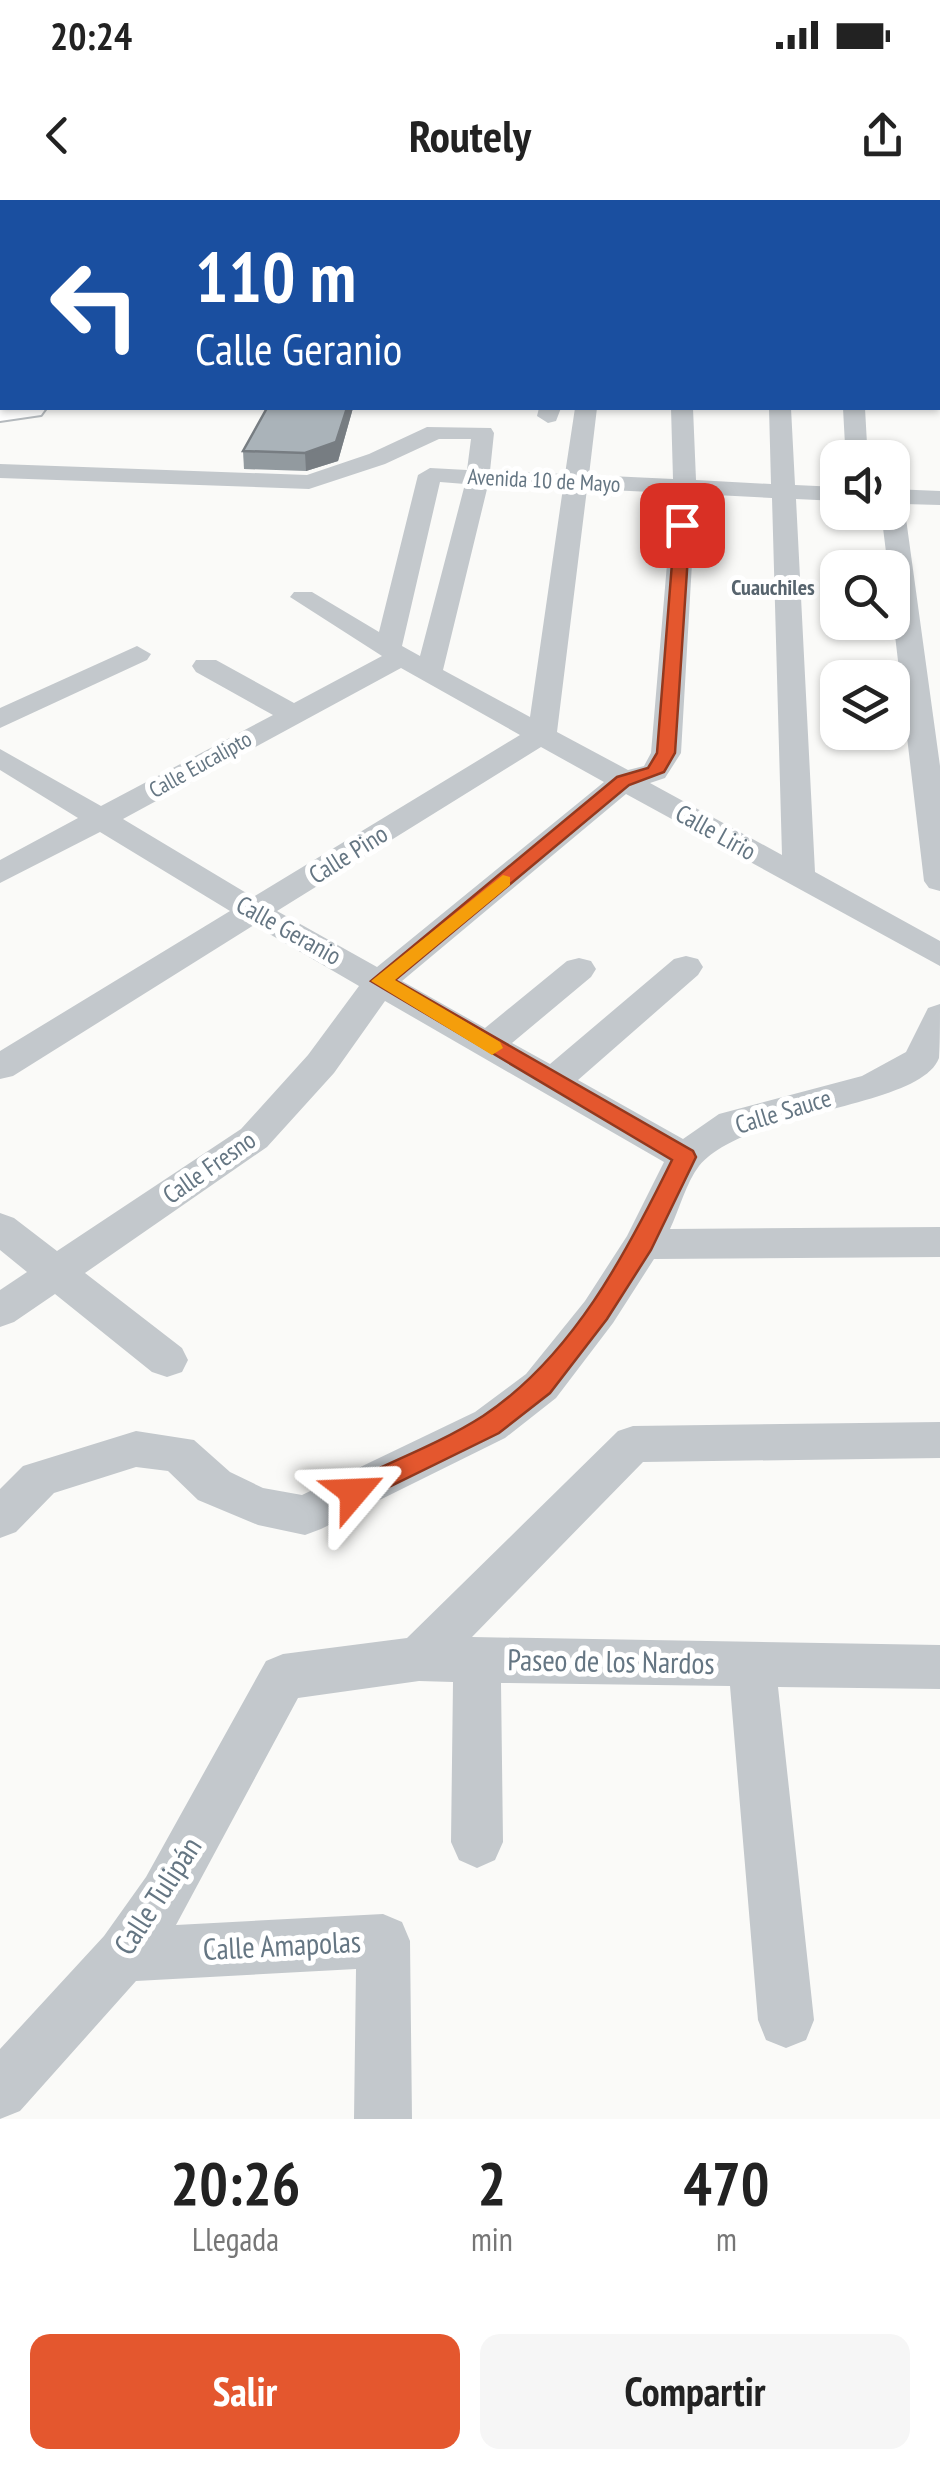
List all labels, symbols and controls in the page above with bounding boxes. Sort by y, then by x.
text: 20:24 [50,11,132,60]
text: Routely [409,106,531,164]
icon: back [30,108,85,163]
icon: share [855,108,910,163]
text: 110 m [195,231,356,321]
icon: left [30,240,160,370]
text: Calle Geranio [195,319,402,377]
map controls [820,440,910,750]
button: sound [820,440,910,530]
street label: Avenida 10 de Mayo [467,462,621,498]
pin [640,483,725,568]
icon: arrive [655,498,710,553]
button: search [820,550,910,640]
district label: Cuauchiles [731,573,815,601]
button: layers [820,660,910,750]
street label: Calle Eucalipto [144,724,256,804]
street label: Calle Lirio [670,797,762,867]
street label: Calle Pino [303,817,393,891]
street label: Calle Geranio [231,888,347,972]
street label: Calle Sauce [731,1081,835,1141]
street label: Calle Fresno [156,1123,262,1211]
position arrow [302,1440,406,1544]
street label: Paseo de los Nardos [507,1639,715,1682]
street label: Calle Tulipán [104,1829,209,1962]
street label: Calle Amapolas [202,1921,362,1968]
text: 20:26 [171,2144,300,2222]
text: 2 [478,2144,506,2222]
text: 470 [683,2144,769,2222]
text: Llegada [192,2218,279,2260]
text: min [471,2218,513,2260]
text: m [716,2218,737,2260]
button: Salir [30,2334,460,2449]
button: Compartir [480,2334,910,2449]

